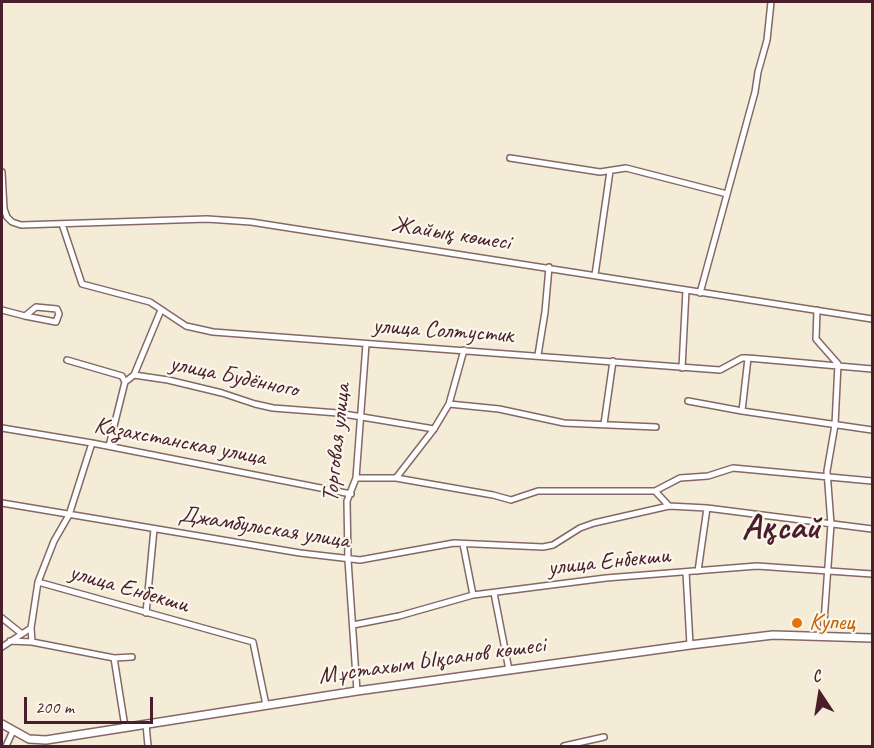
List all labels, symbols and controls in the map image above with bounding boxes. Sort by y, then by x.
street label: Жайық көшесі [389,210,513,258]
street label: улица Солтустик [372,312,514,350]
street label: улица Будённого [167,349,301,405]
street label: Торговая улица [316,382,358,504]
street label: Казахстанская улица [92,411,268,473]
street label: Джамбульская улица [177,500,351,556]
district label: Ақсай [742,507,820,551]
street label: улица Енбекши [546,541,672,583]
street label: улица Енбекши [66,558,192,620]
place label: Купец [809,609,855,637]
marker: Купец [790,616,804,630]
street label: Мұстахым Ықсанов көшесі [317,631,547,691]
north arrow [790,664,850,724]
text: С [810,666,822,687]
scale bar [27,685,156,723]
text: 200 m [35,696,74,718]

